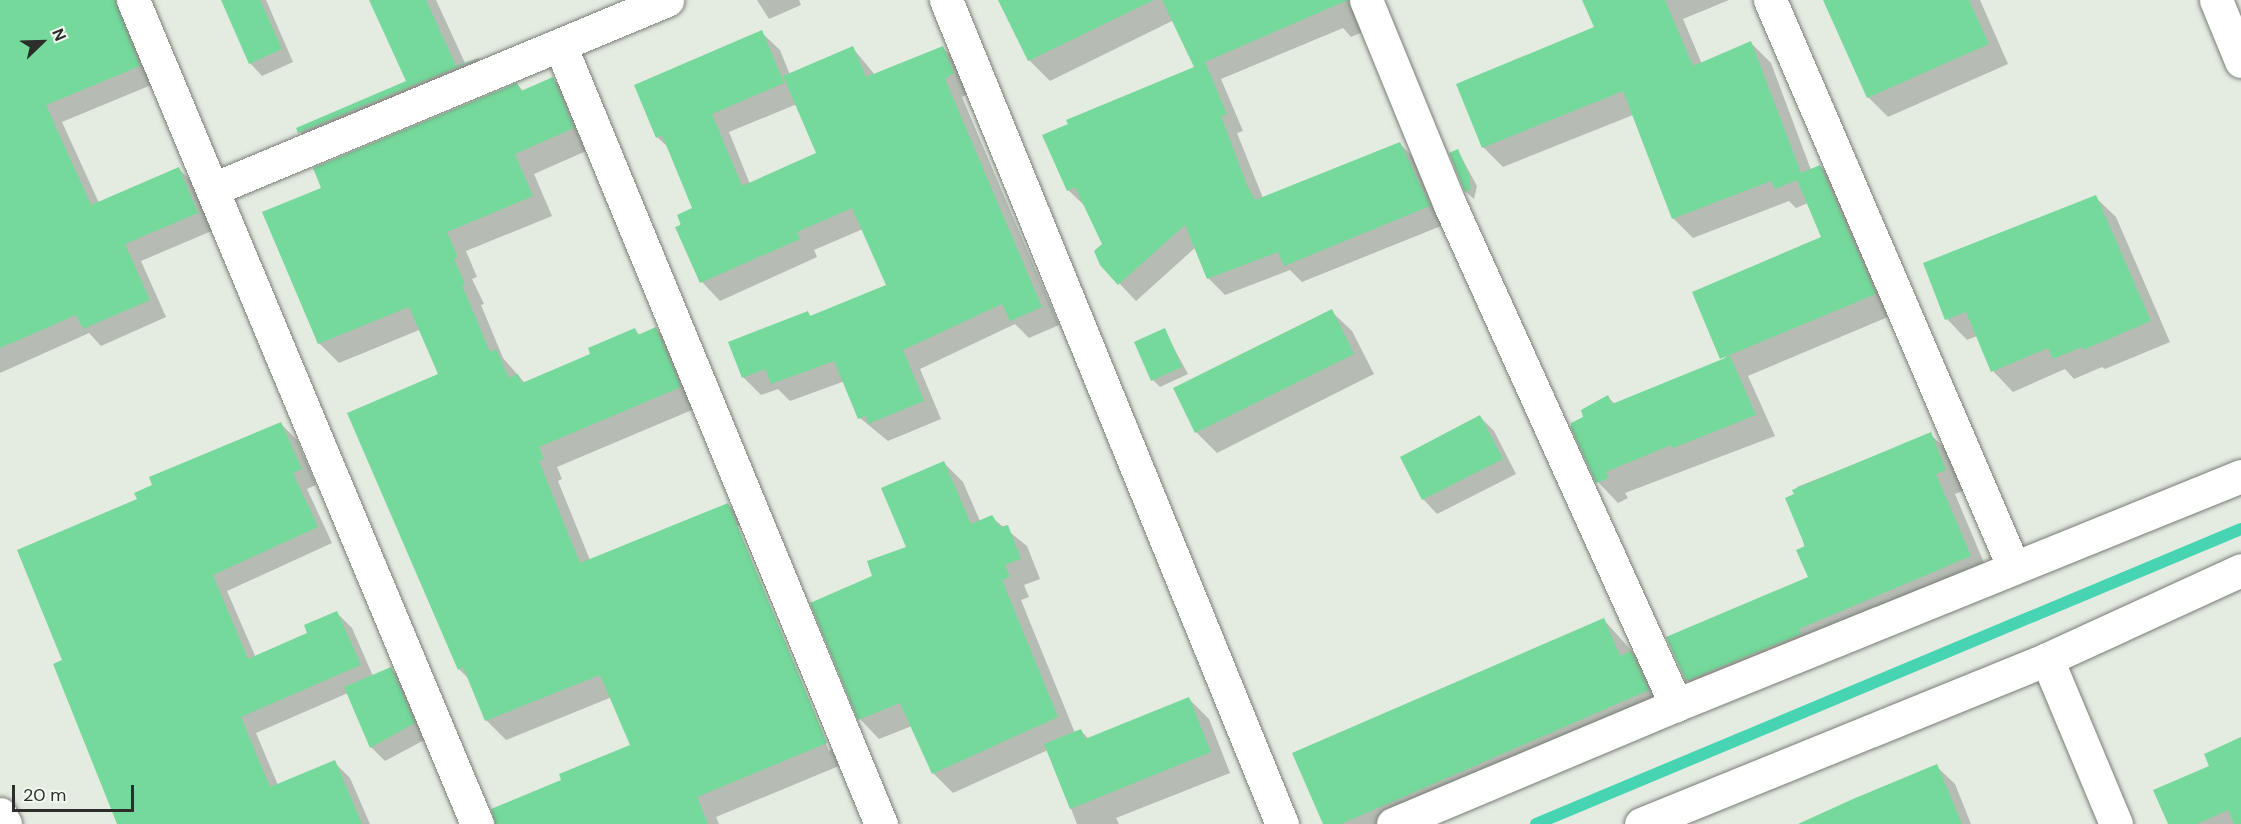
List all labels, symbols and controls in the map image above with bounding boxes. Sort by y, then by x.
north arrow [12,12,72,72]
text: N [47,25,71,44]
scale bar [15,773,136,811]
text: 20 m [23,783,66,807]

